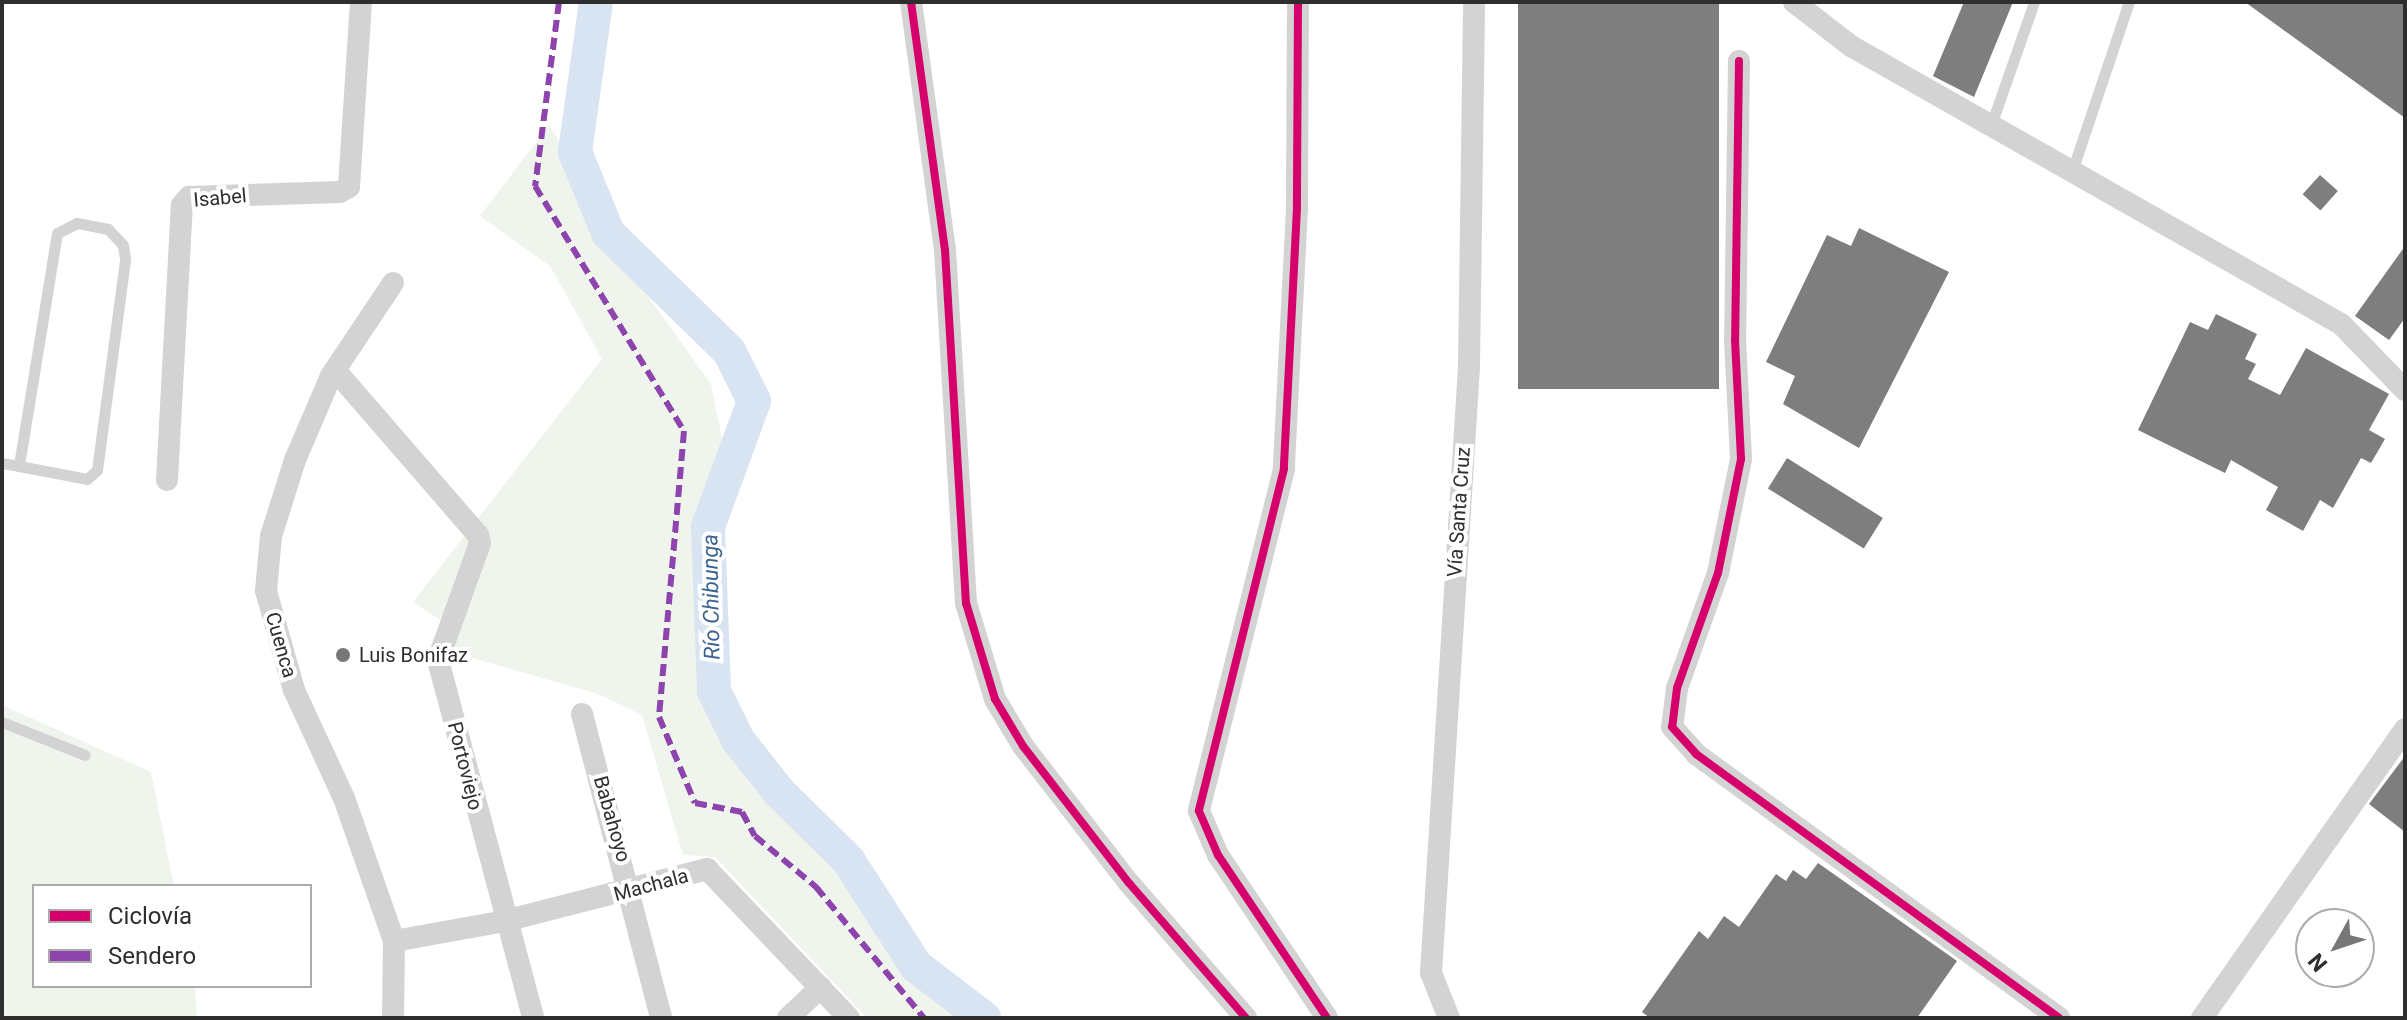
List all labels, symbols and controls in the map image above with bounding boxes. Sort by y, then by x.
street label: Isabel [192,184,248,212]
street label: Vía Santa Cruz [1442,446,1476,578]
water label: Río Chibunga [697,534,725,660]
street label: Cuenca [260,609,302,681]
place label: Luis Bonifaz [359,643,468,667]
marker: Luis Bonifaz [334,646,352,664]
street label: Portoviejo [442,719,488,813]
street label: Babahoyo [588,773,636,865]
street label: Machala [611,864,691,906]
legend [32,884,312,988]
text: Ciclovía [108,902,192,930]
north arrow [2295,908,2375,988]
text: Sendero [108,942,196,970]
text: N [2303,948,2332,976]

